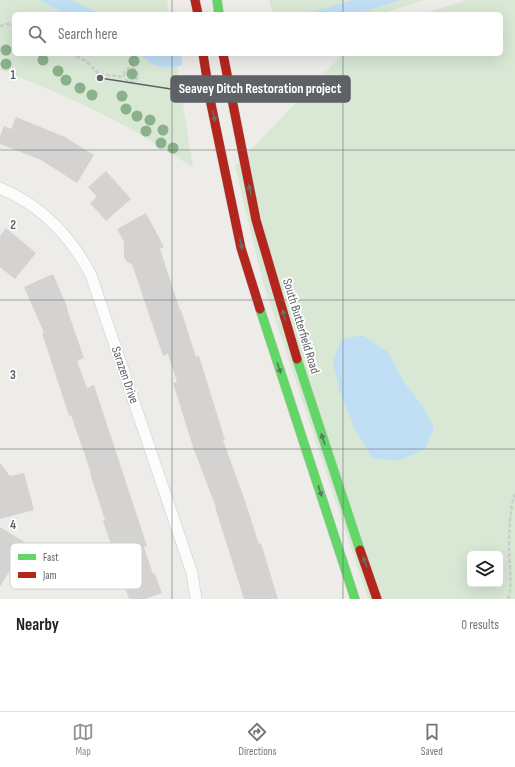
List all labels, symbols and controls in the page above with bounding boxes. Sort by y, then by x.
search box [12,12,503,56]
icon: search [26,23,48,45]
text: Search here [58,25,118,44]
text: 1 [10,67,16,83]
callout: Seavey Ditch Restoration project [171,76,350,102]
text: Seavey Ditch Restoration project [179,80,342,97]
one-way arrow [211,110,217,123]
one-way arrow [246,184,252,196]
text: 2 [10,217,16,233]
one-way arrow [238,237,244,250]
street label: South Butterfield Road [279,277,323,375]
one-way arrow [281,309,287,321]
street label: Sarazen Drive [108,344,142,406]
one-way arrow [276,362,282,374]
text: 3 [10,367,16,383]
one-way arrow [320,432,326,444]
one-way arrow [317,486,323,498]
text: 4 [10,517,16,533]
legend [10,543,142,589]
text: Fast [43,551,59,564]
map controls [467,551,503,587]
button: layers [467,551,503,587]
one-way arrow [362,556,368,568]
text: Jam [42,569,57,582]
text: Nearby [16,615,59,635]
text: 0 results [461,617,499,633]
tab: Map [72,721,94,758]
tab: Directions [239,721,276,758]
tab: Saved [421,721,443,758]

